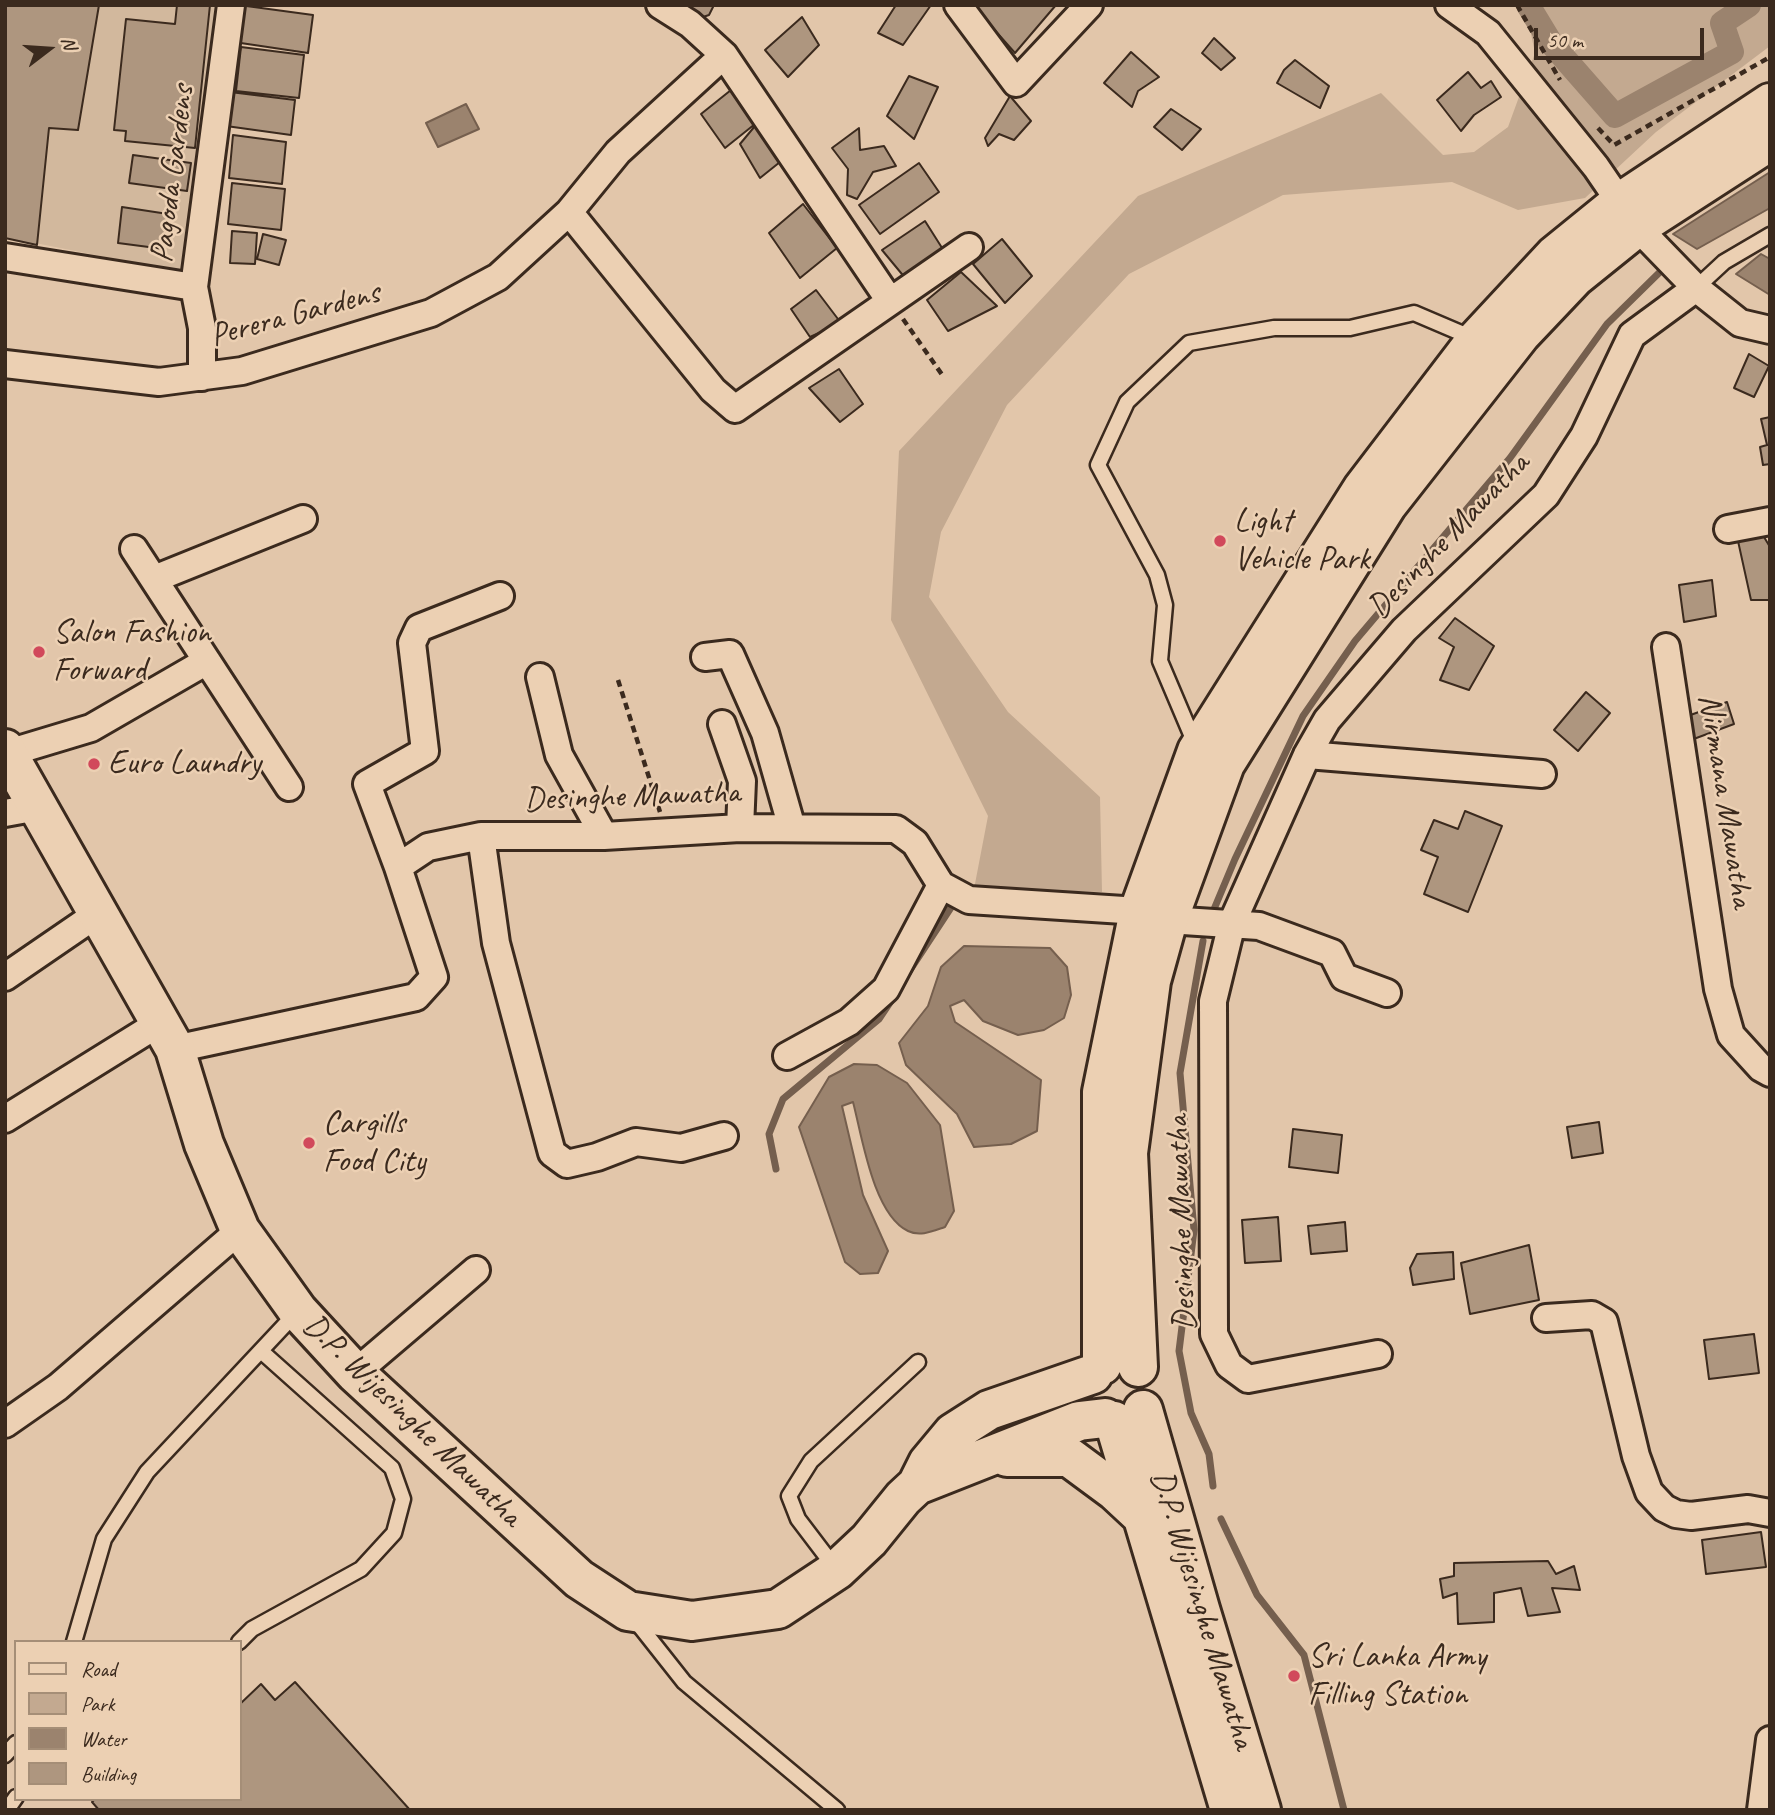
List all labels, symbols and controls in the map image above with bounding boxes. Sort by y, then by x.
north arrow [14,14,84,84]
scale bar [1537,14,1707,58]
text: 50 m [1547,27,1583,53]
text: N [56,34,82,52]
street label: Pagoda Gardens [142,83,204,265]
street label: Perera Gardens [206,273,384,357]
street label: Desinghe Mawatha [1360,445,1538,627]
place label: Light Vehicle Park [1234,502,1370,580]
marker: Light Vehicle Park [1212,533,1228,549]
place label: Salon Fashion Forward [53,613,211,691]
marker: Salon Fashion Forward [31,644,47,660]
street label: Nirmana Mawatha [1689,691,1761,911]
place label: Euro Laundry [108,744,261,784]
marker: Euro Laundry [86,756,102,772]
street label: Desinghe Mawatha [524,773,740,821]
place label: Cargills Food City [323,1104,425,1182]
street label: Desinghe Mawatha [1158,1115,1206,1331]
marker: Cargills Food City [301,1135,317,1151]
street label: D.P. Wijesinghe Mawatha [294,1306,530,1536]
street label: D.P. Wijesinghe Mawatha [1141,1466,1263,1754]
place label: Sri Lanka Army Filling Station [1308,1637,1486,1715]
legend [14,1640,242,1801]
text: Road [81,1656,116,1682]
marker: Sri Lanka Army Filling Station [1286,1668,1302,1684]
text: Park [81,1691,114,1717]
text: Water [81,1726,127,1752]
text: Building [81,1761,136,1787]

